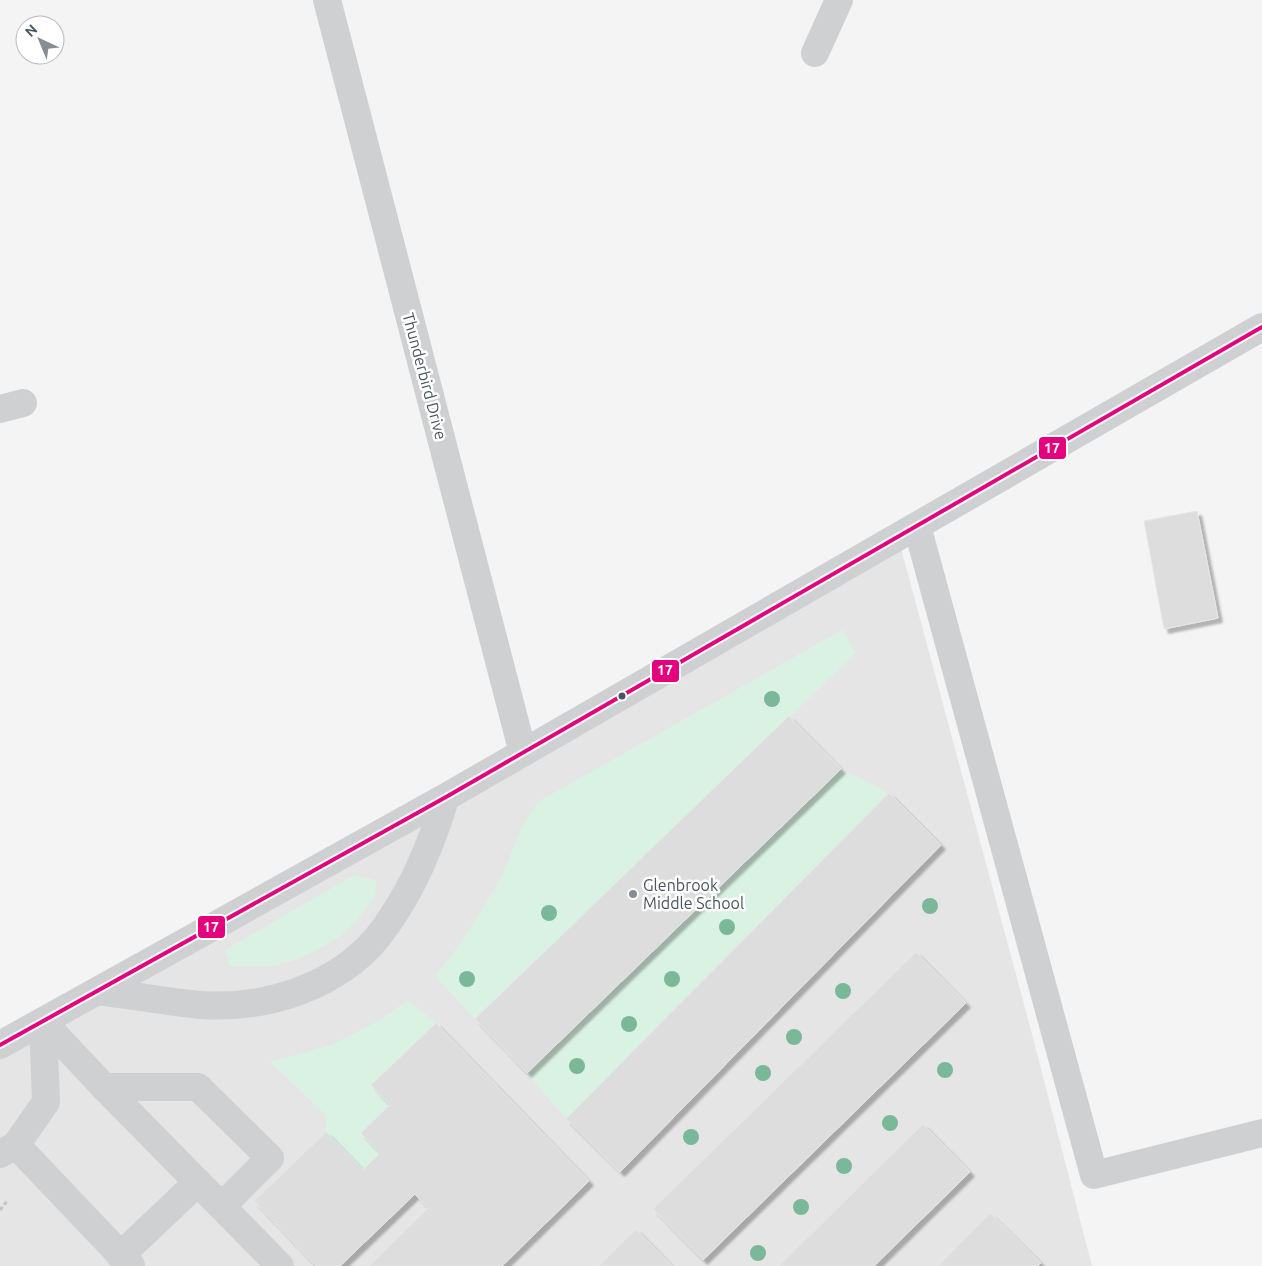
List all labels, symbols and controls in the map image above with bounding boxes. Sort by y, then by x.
north arrow [15,15,65,65]
text: N [22,21,40,40]
street label: Thunderbird Drive [399,311,451,441]
line badge: 17 [1038,436,1067,460]
text: 17 [1044,440,1060,456]
line badge: 17 [651,659,680,683]
text: 17 [657,662,673,678]
unlabelled marker [617,691,627,701]
place label: Glenbrook Middle School [643,876,744,912]
marker: Glenbrook Middle School [627,888,639,900]
line badge: 17 [197,915,226,939]
text: 17 [203,919,219,935]

